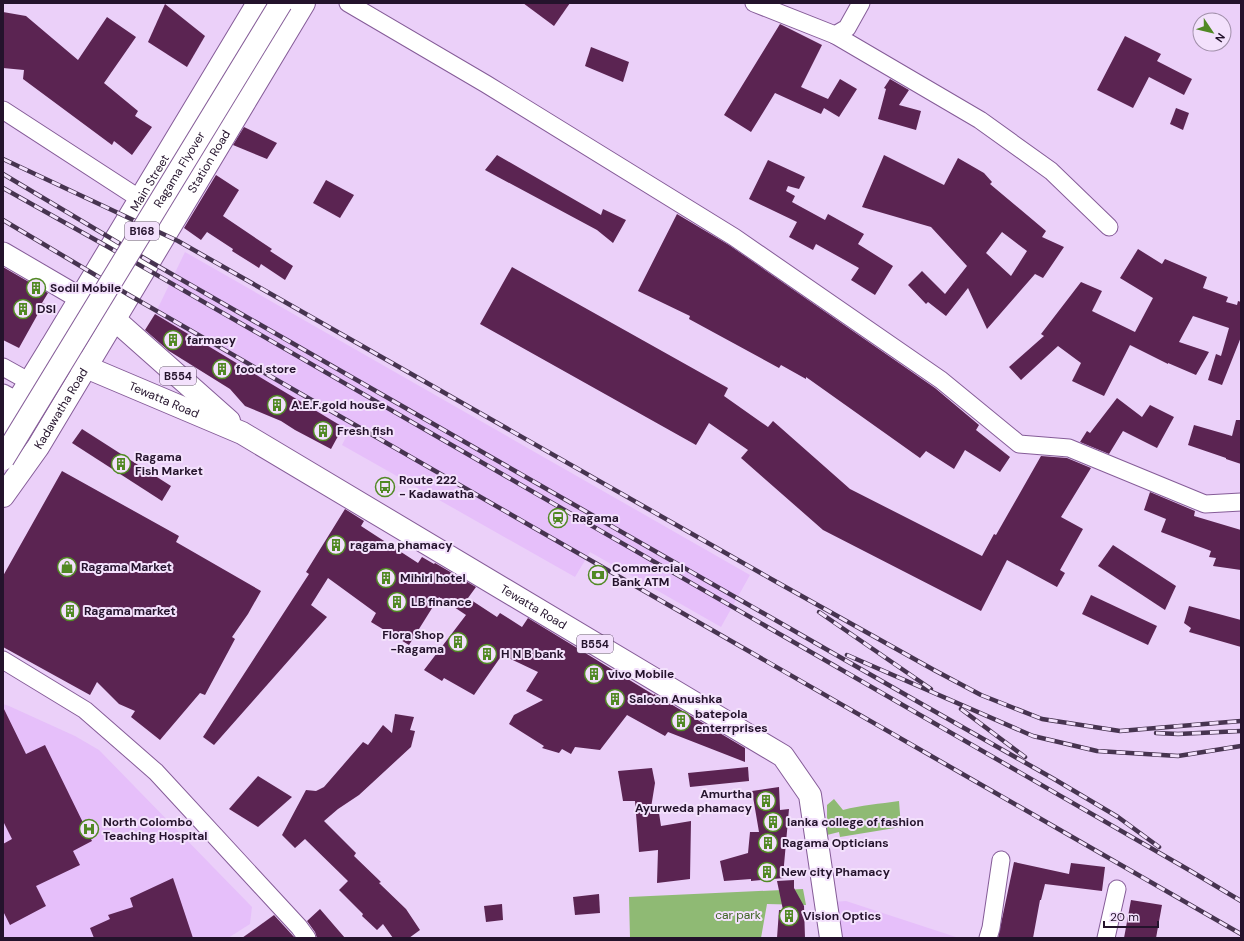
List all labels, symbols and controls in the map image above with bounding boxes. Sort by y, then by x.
north arrow [1192,12,1232,52]
text: N [1212,30,1228,45]
street label: Station Road [184,127,234,196]
street label: Ragama Flyover [150,128,209,211]
street label: Main Street [126,151,173,214]
road number: B168 [125,222,159,240]
building icon: Sodil Mobile [25,277,47,299]
place label: Sodil Mobile [50,280,121,296]
building icon: DSI [12,298,34,320]
place label: DSI [37,301,56,317]
building icon: farmacy [162,329,184,351]
place label: farmacy [187,332,237,348]
building icon: food store [211,358,233,380]
place label: food store [236,361,296,377]
street label: Kadawatha Road [31,365,91,452]
road number: B554 [160,367,196,385]
street label: Tewatta Road [126,378,202,422]
building icon: A.E.F.gold house [266,394,288,416]
place label: A.E.F.gold house [291,397,385,413]
building icon: Fresh fish [312,420,334,442]
place label: Fresh fish [337,423,393,439]
place label: Ragama Fish Market [135,449,203,479]
building icon: Ragama Fish Market [110,453,132,475]
place label: Route 222 - Kadawatha [399,472,474,502]
bus stop icon: Route 222 - Kadawatha [374,476,396,498]
station icon: Ragama [547,507,569,529]
place label: Ragama [572,510,619,526]
building icon: ragama phamacy [325,534,347,556]
place label: ragama phamacy [350,537,453,553]
shop icon: Ragama Market [56,556,78,578]
place label: Ragama Market [81,559,172,575]
place label: Commercial Bank ATM [612,560,684,590]
bank icon: Commercial Bank ATM [587,564,609,586]
building icon: Mihiri hotel [375,567,397,589]
place label: Mihiri hotel [400,570,466,586]
street label: Tewatta Road [497,581,569,633]
building icon: LB finance [386,591,408,613]
place label: LB finance [411,594,472,610]
building icon: Ragama market [59,600,81,622]
place label: Ragama market [84,603,176,619]
place label: Flora Shop -Ragama [382,627,444,657]
building icon: Flora Shop -Ragama [447,631,469,653]
road number: B554 [577,635,613,653]
building icon: H N B bank [476,643,498,665]
place label: H N B bank [501,646,564,662]
building icon: vivo Mobile [583,663,605,685]
place label: vivo Mobile [608,666,674,682]
building icon: Saloon Anushka [604,688,626,710]
place label: Saloon Anushka [629,691,722,707]
place label: batepola enterrprises [695,706,768,736]
building icon: batepola enterrprises [670,710,692,732]
place label: Amurtha Ayurweda phamacy [635,786,753,816]
building icon: Amurtha Ayurweda phamacy [755,790,777,812]
building icon: lanka college of fashion [762,811,784,833]
place label: North Colombo Teaching Hospital [103,814,208,844]
place label: lanka college of fashion [787,814,924,830]
hospital icon: North Colombo Teaching Hospital [78,818,100,840]
building icon: Ragama Opticians [757,832,779,854]
place label: Ragama Opticians [782,835,889,851]
building icon: New city Phamacy [756,861,778,883]
place label: New city Phamacy [781,864,891,880]
scale bar [1104,903,1158,929]
building icon: Vision Optics [778,905,800,927]
park label: car park [715,907,761,923]
place label: Vision Optics [803,908,881,924]
text: 20 m [1110,909,1139,925]

